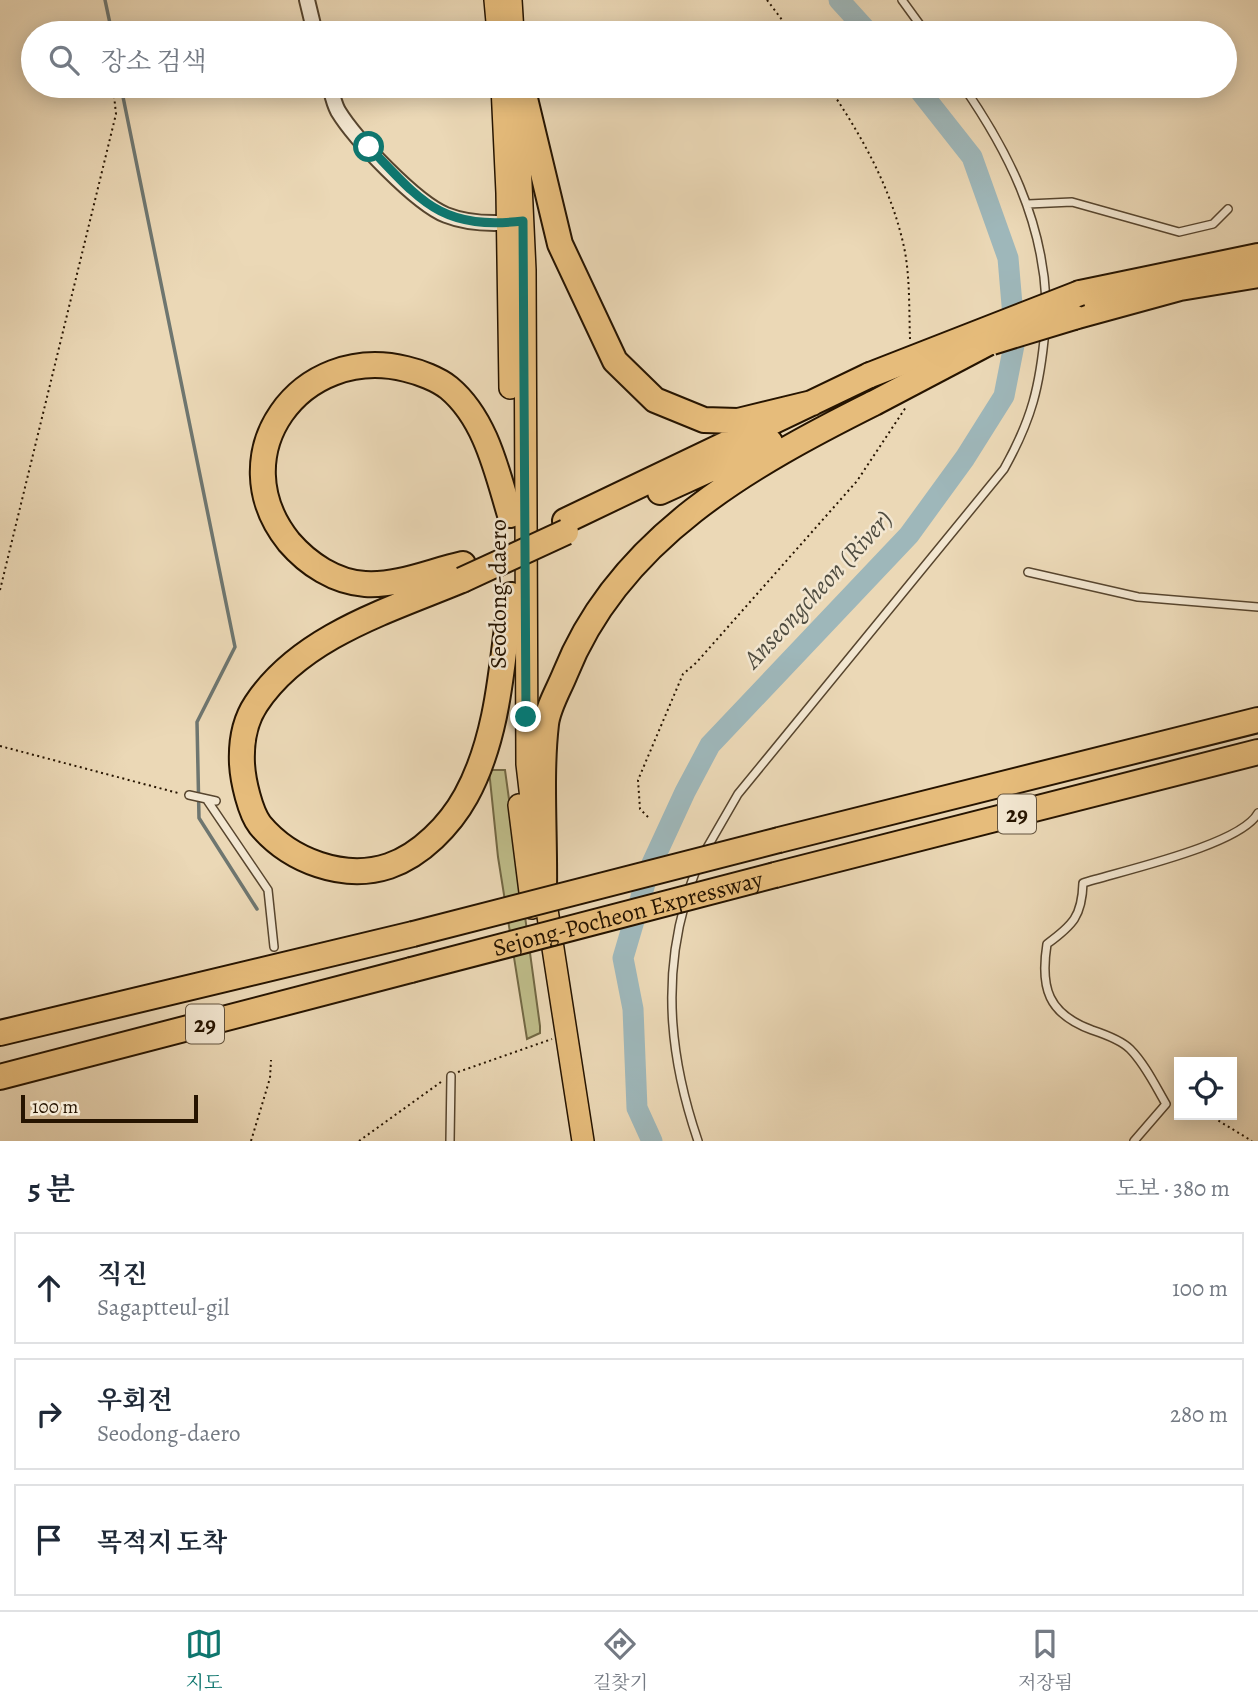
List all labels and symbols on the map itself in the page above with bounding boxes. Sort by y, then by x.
route start [353,131,384,162]
water label: Anseongcheon (River) [734,502,901,677]
street label: Seodong-daero [482,519,514,669]
route end [510,701,541,732]
road number: 29 [998,794,1036,834]
street label: Sejong-Pocheon Expressway [489,863,766,964]
road number: 29 [186,1004,224,1044]
scale bar [21,1092,198,1124]

